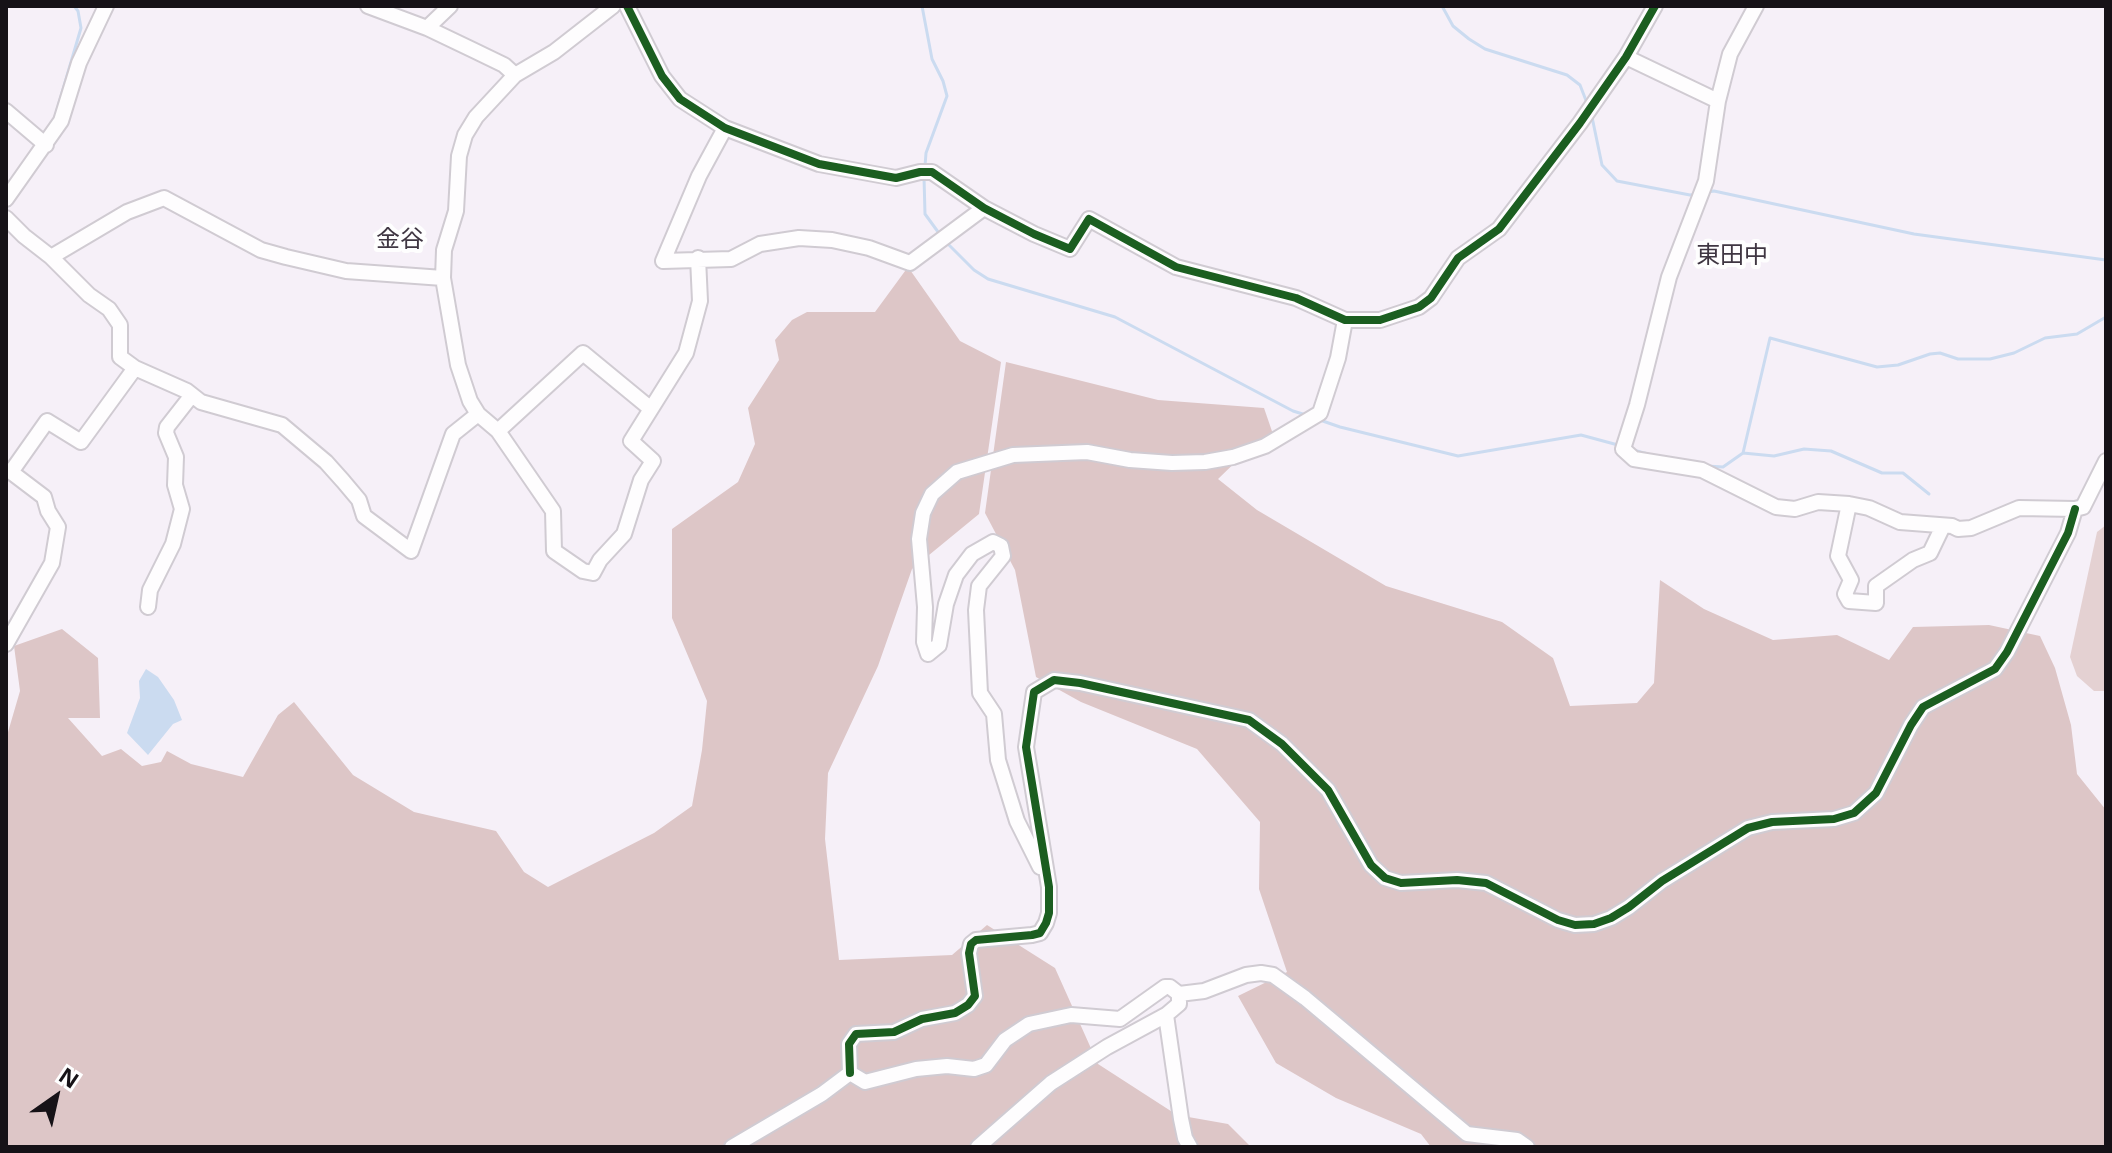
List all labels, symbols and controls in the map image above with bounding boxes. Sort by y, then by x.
district label: 金谷 [376,226,424,254]
district label: 東田中 [1696,242,1768,270]
north arrow [16,1057,96,1137]
text: N [54,1060,85,1095]

